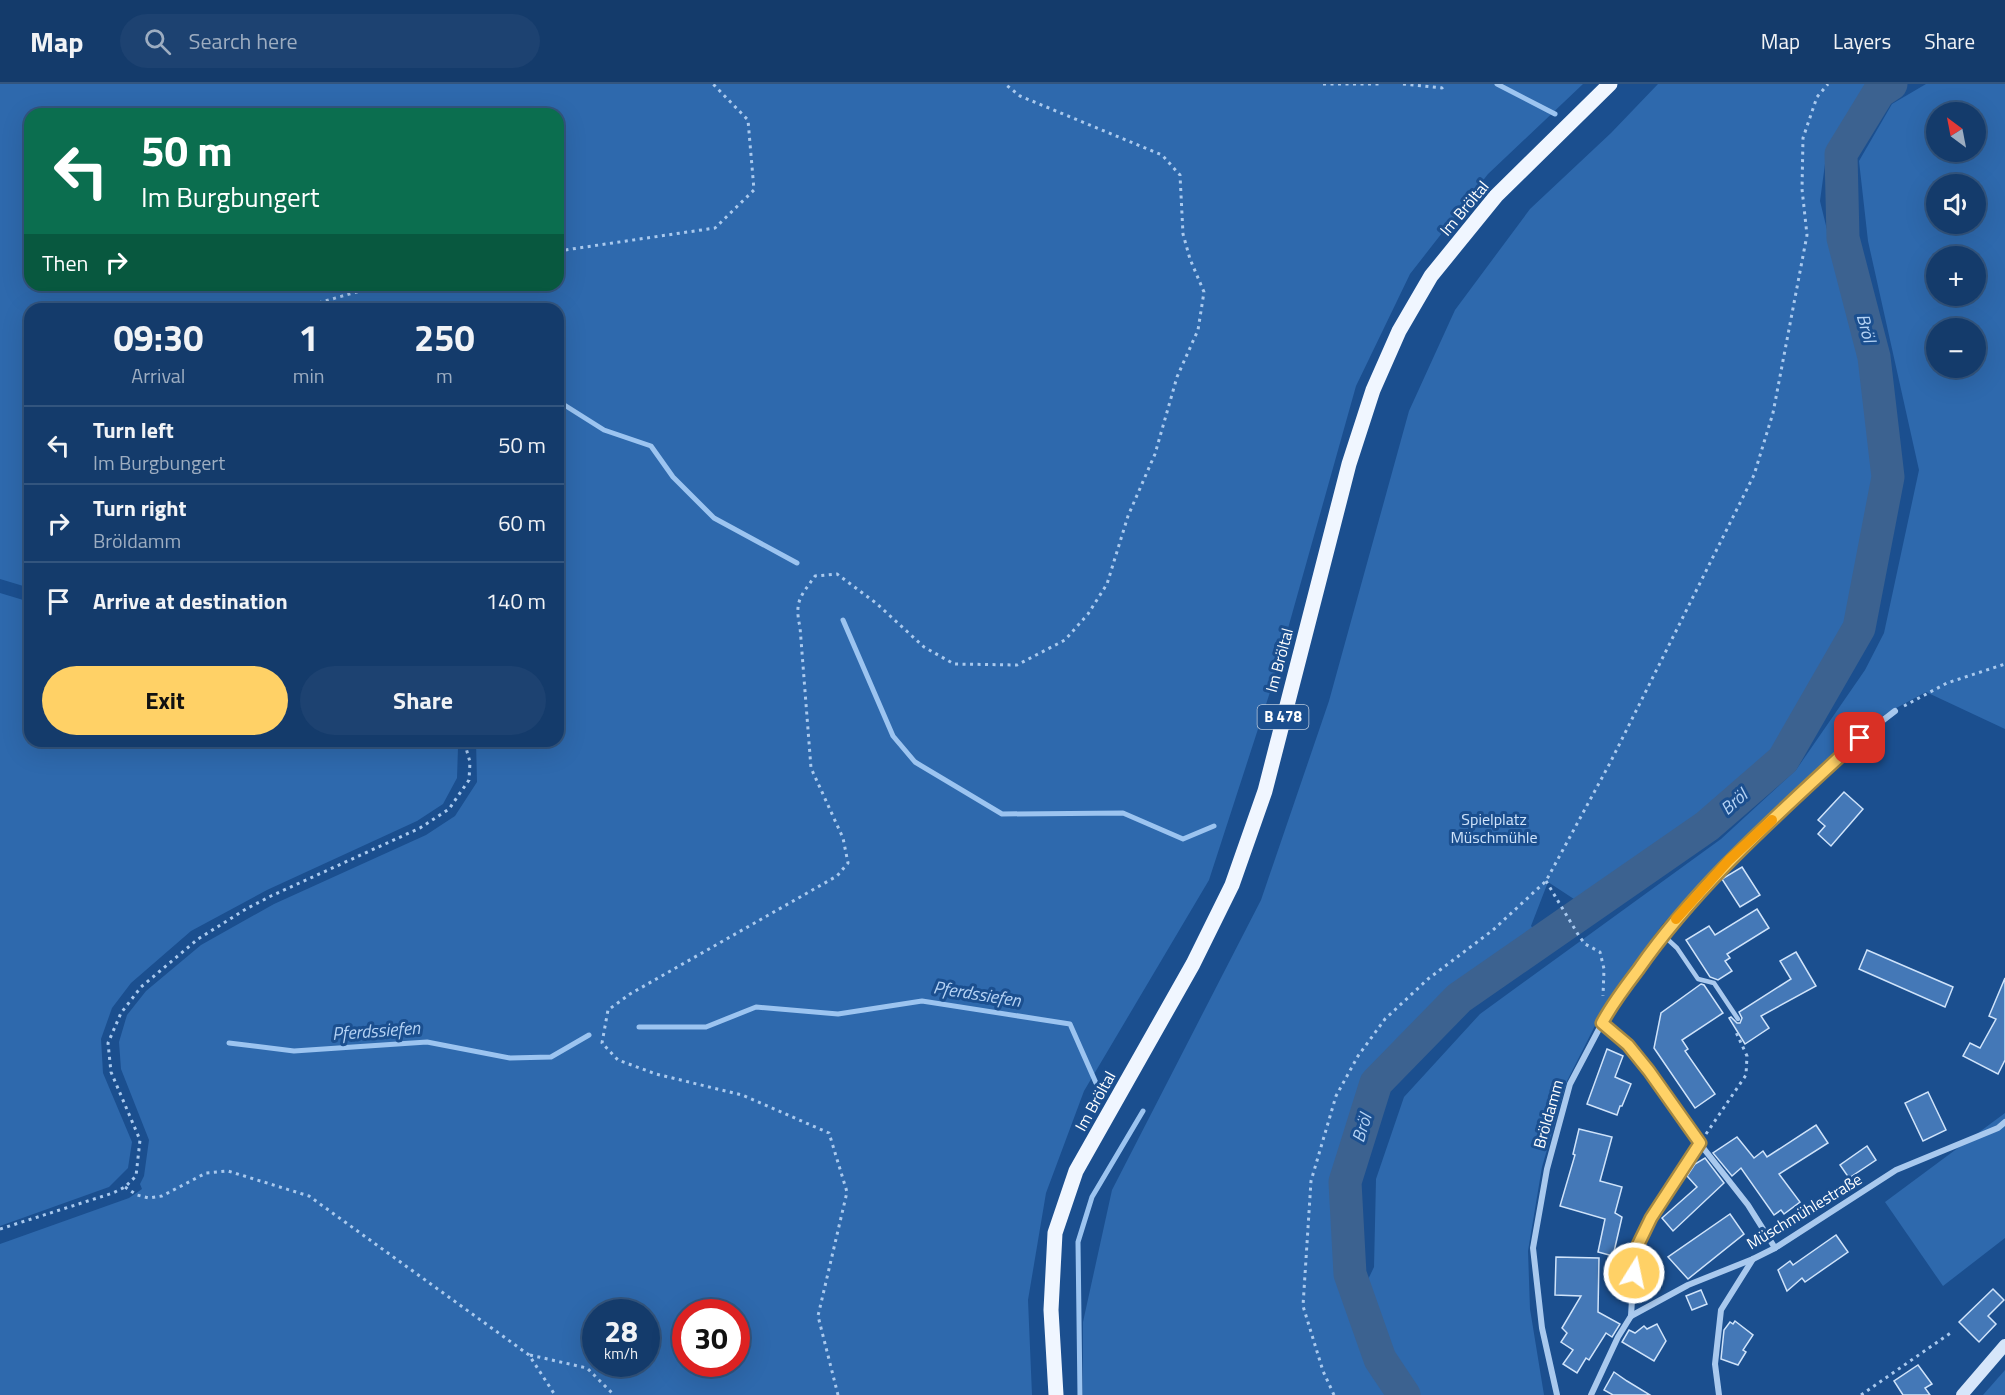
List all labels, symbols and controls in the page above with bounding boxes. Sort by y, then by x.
search box [120,14,540,68]
text: Map [30,20,84,63]
text: Search here [189,24,298,58]
icon: search [141,25,174,58]
text: Map [1761,25,1800,57]
text: Layers [1833,25,1891,57]
text: Share [1924,25,1975,57]
north arrow [1926,102,1986,162]
map controls [1926,102,1986,378]
text: 50 m [141,118,233,182]
icon: left [42,132,120,210]
button: sound [1926,174,1986,234]
street label: Im Bröltal [1434,175,1494,241]
text: Im Burgbungert [141,176,320,217]
text: Then [42,246,88,280]
icon: right [100,246,133,279]
button: + [1926,246,1986,306]
text: 09:30 [113,310,203,365]
text: 1 [299,310,319,365]
text: 250 [414,310,475,365]
water label: Bröl [1850,311,1884,347]
button: − [1926,318,1986,378]
text: Arrival [131,360,186,391]
text: min [293,360,325,391]
text: m [436,360,453,391]
text: Turn left [93,413,174,447]
text: 50 m [498,428,546,462]
icon: left [42,429,75,462]
text: Im Burgbungert [93,447,225,478]
text: Turn right [93,491,187,525]
text: 60 m [498,506,546,540]
icon: right [42,507,75,540]
text: Bröldamm [93,525,181,556]
text: Arrive at destination [93,584,288,618]
text: 140 m [486,584,546,618]
icon: arrive [42,585,75,618]
street label: Im Bröltal [1259,625,1299,695]
button: Exit [42,666,288,735]
button: Share [300,666,546,735]
road number: B 478 [1258,705,1308,729]
pin [1834,712,1885,763]
icon: arrive [1843,721,1876,754]
water label: Bröl [1714,781,1755,821]
park label: Spielplatz Müschmühle [1450,807,1538,849]
water label: Pferdssiefen [931,973,1024,1014]
water label: Pferdssiefen [331,1014,422,1047]
street label: Im Bröltal [1069,1067,1121,1135]
street label: Bröldamm [1527,1077,1569,1151]
water label: Bröl [1344,1108,1379,1145]
street label: Müschmühlestraße [1742,1167,1866,1255]
position arrow [1602,1241,1666,1305]
speed limit sign: 30 [672,1299,750,1377]
text: 28 [604,1308,638,1354]
text: km/h [604,1342,638,1365]

